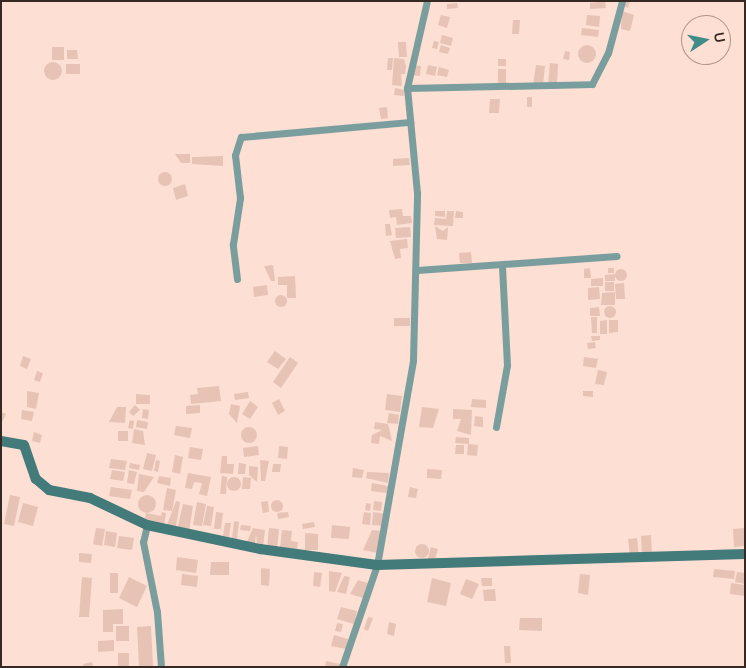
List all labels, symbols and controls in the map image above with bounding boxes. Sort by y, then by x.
north arrow [681,15,731,65]
text: U [710,31,730,44]

